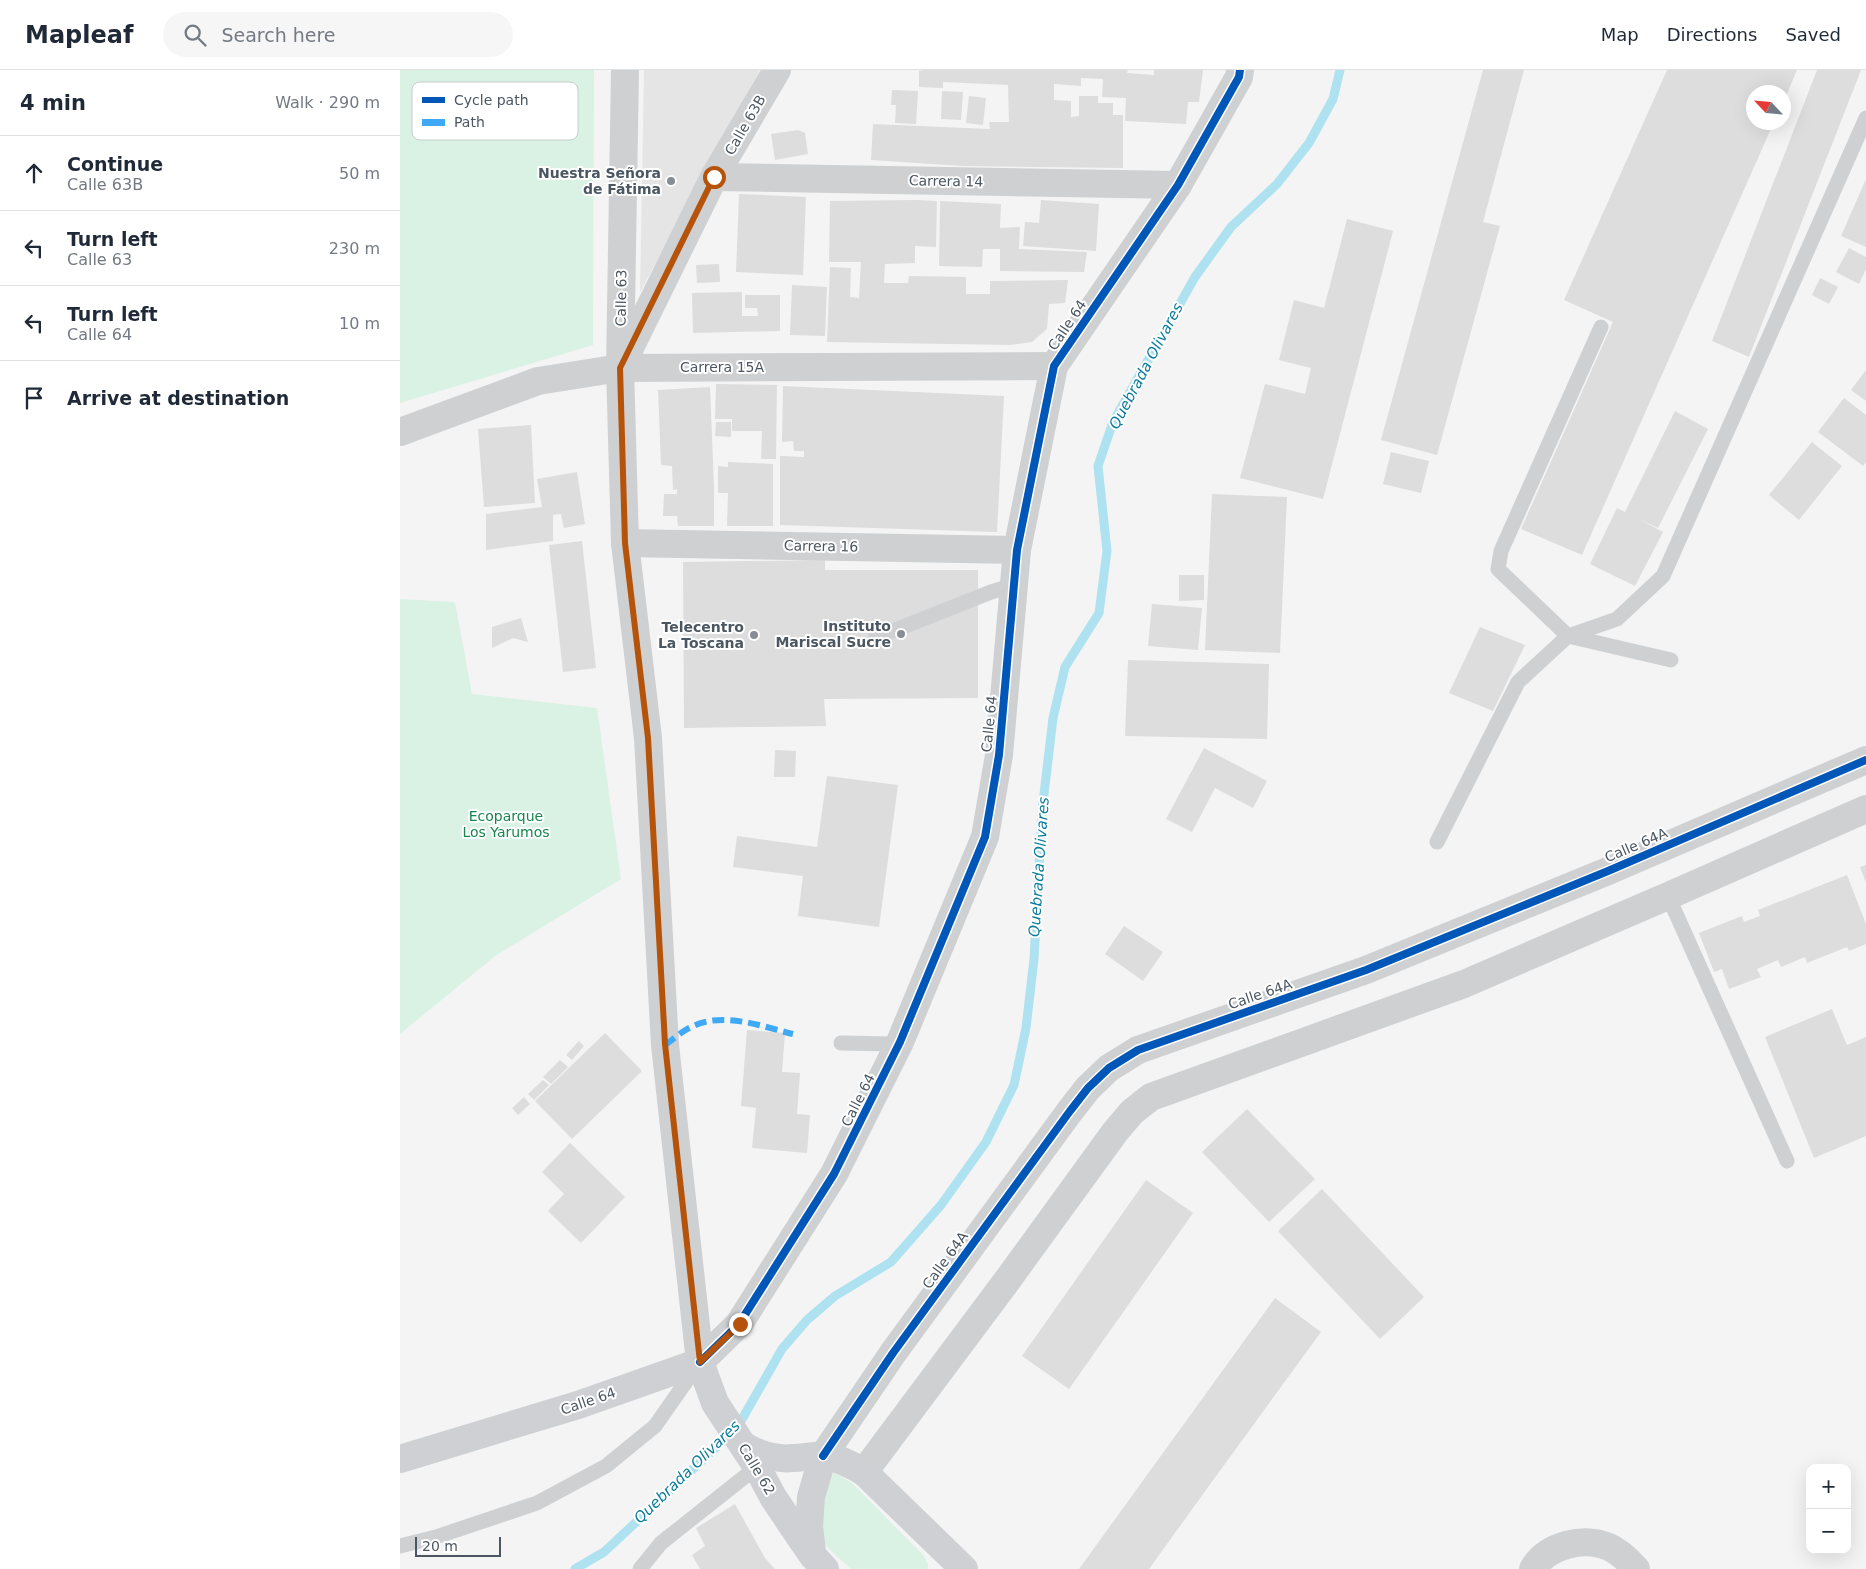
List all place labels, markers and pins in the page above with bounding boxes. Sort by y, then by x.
place label: Nuestra Señora de Fátima [538,165,661,197]
marker: Nuestra Señora de Fátima [665,175,677,187]
place label: Instituto Mariscal Sucre [775,618,891,650]
place label: Telecentro La Toscana [658,619,744,651]
marker: Instituto Mariscal Sucre [895,628,907,640]
marker: Telecentro La Toscana [748,629,760,641]

